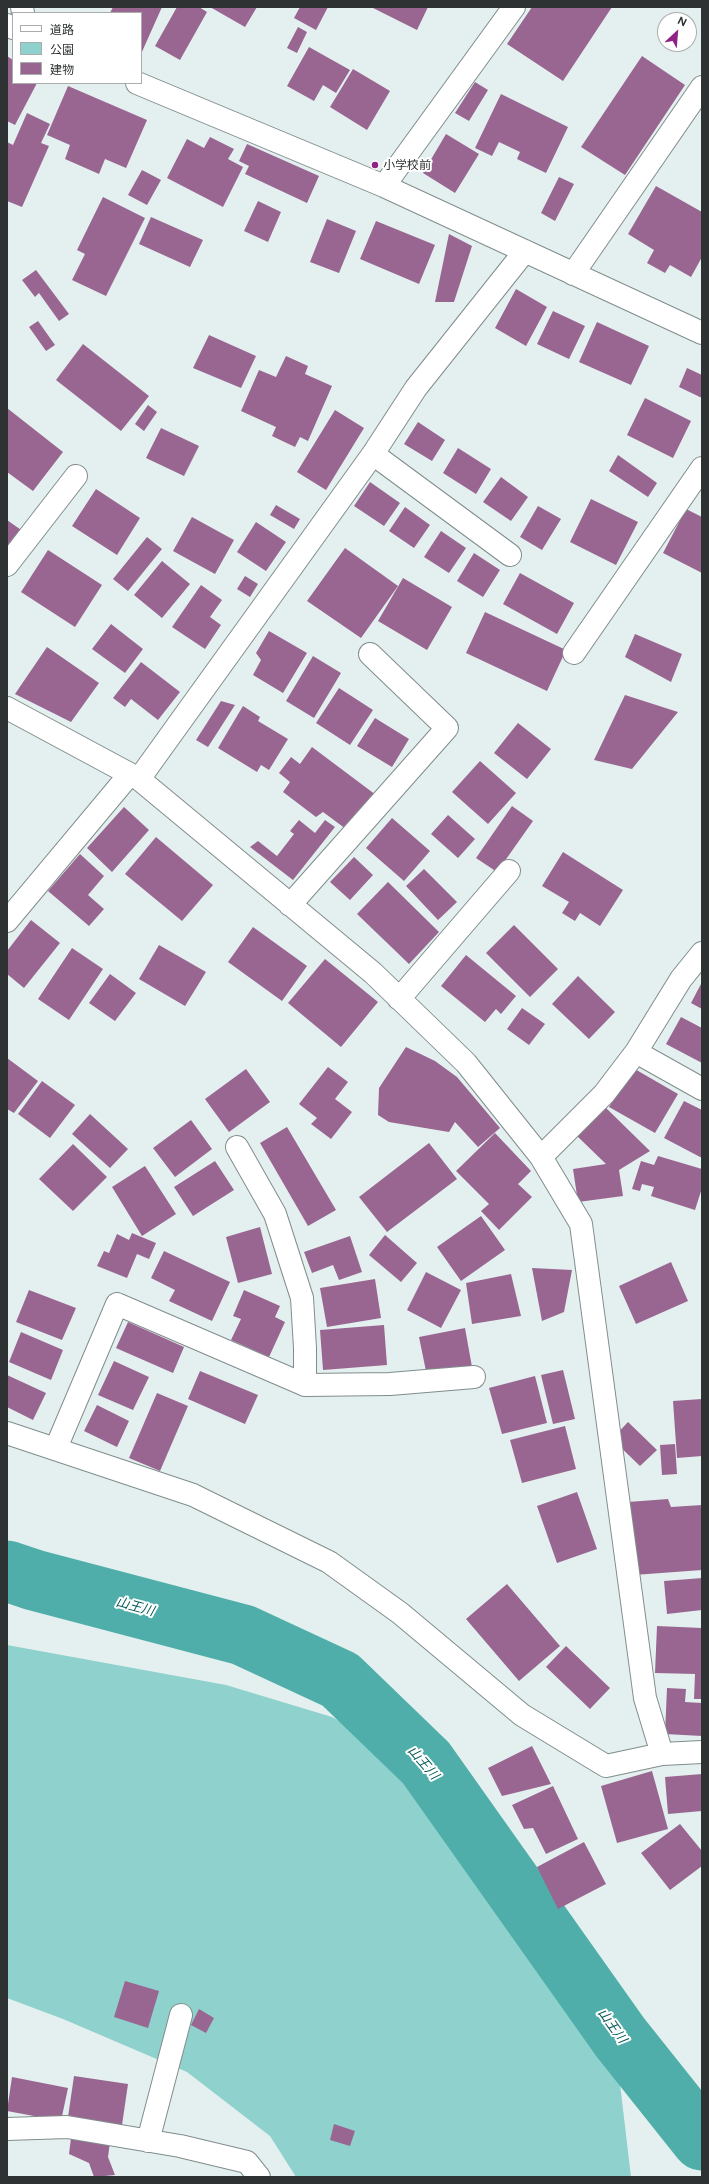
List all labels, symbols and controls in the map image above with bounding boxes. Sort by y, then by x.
legend [12,12,142,84]
north arrow [657,12,697,52]
text: N [675,14,689,29]
text: 道路 [50,23,74,37]
text: 公園 [50,43,74,57]
text: 建物 [50,63,74,77]
place label: 小学校前 [383,158,431,172]
marker: 小学校前 [370,160,380,170]
water label: 山王川 [114,1594,156,1620]
water label: 山王川 [404,1743,442,1783]
water label: 山王川 [594,2006,630,2046]

